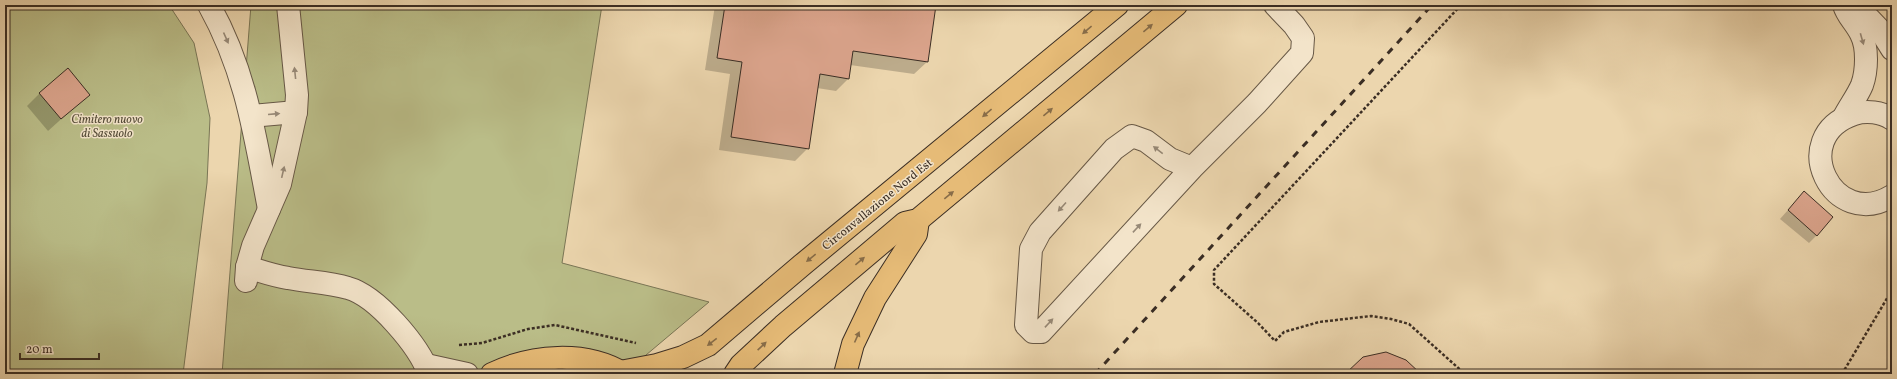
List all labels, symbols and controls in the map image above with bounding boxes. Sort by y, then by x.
one-way arrow [1143,24,1153,33]
one-way arrow [1082,25,1093,34]
one-way arrow [223,32,230,44]
one-way arrow [1859,33,1865,45]
one-way arrow [291,67,298,79]
one-way arrow [1043,107,1054,116]
one-way arrow [982,108,993,117]
one-way arrow [268,110,280,117]
park label: Cimitero nuovo di Sassuolo [71,112,143,142]
one-way arrow [1153,146,1163,154]
street label: Circonvallazione Nord Est [819,155,936,254]
one-way arrow [280,166,286,178]
one-way arrow [943,191,954,200]
one-way arrow [1057,202,1066,213]
one-way arrow [1132,223,1141,232]
one-way arrow [806,253,817,262]
one-way arrow [855,256,865,265]
one-way arrow [1044,319,1053,328]
one-way arrow [854,331,860,343]
scale bar [20,335,99,361]
one-way arrow [706,337,717,346]
one-way arrow [757,341,767,351]
text: 20 m [26,342,53,358]

